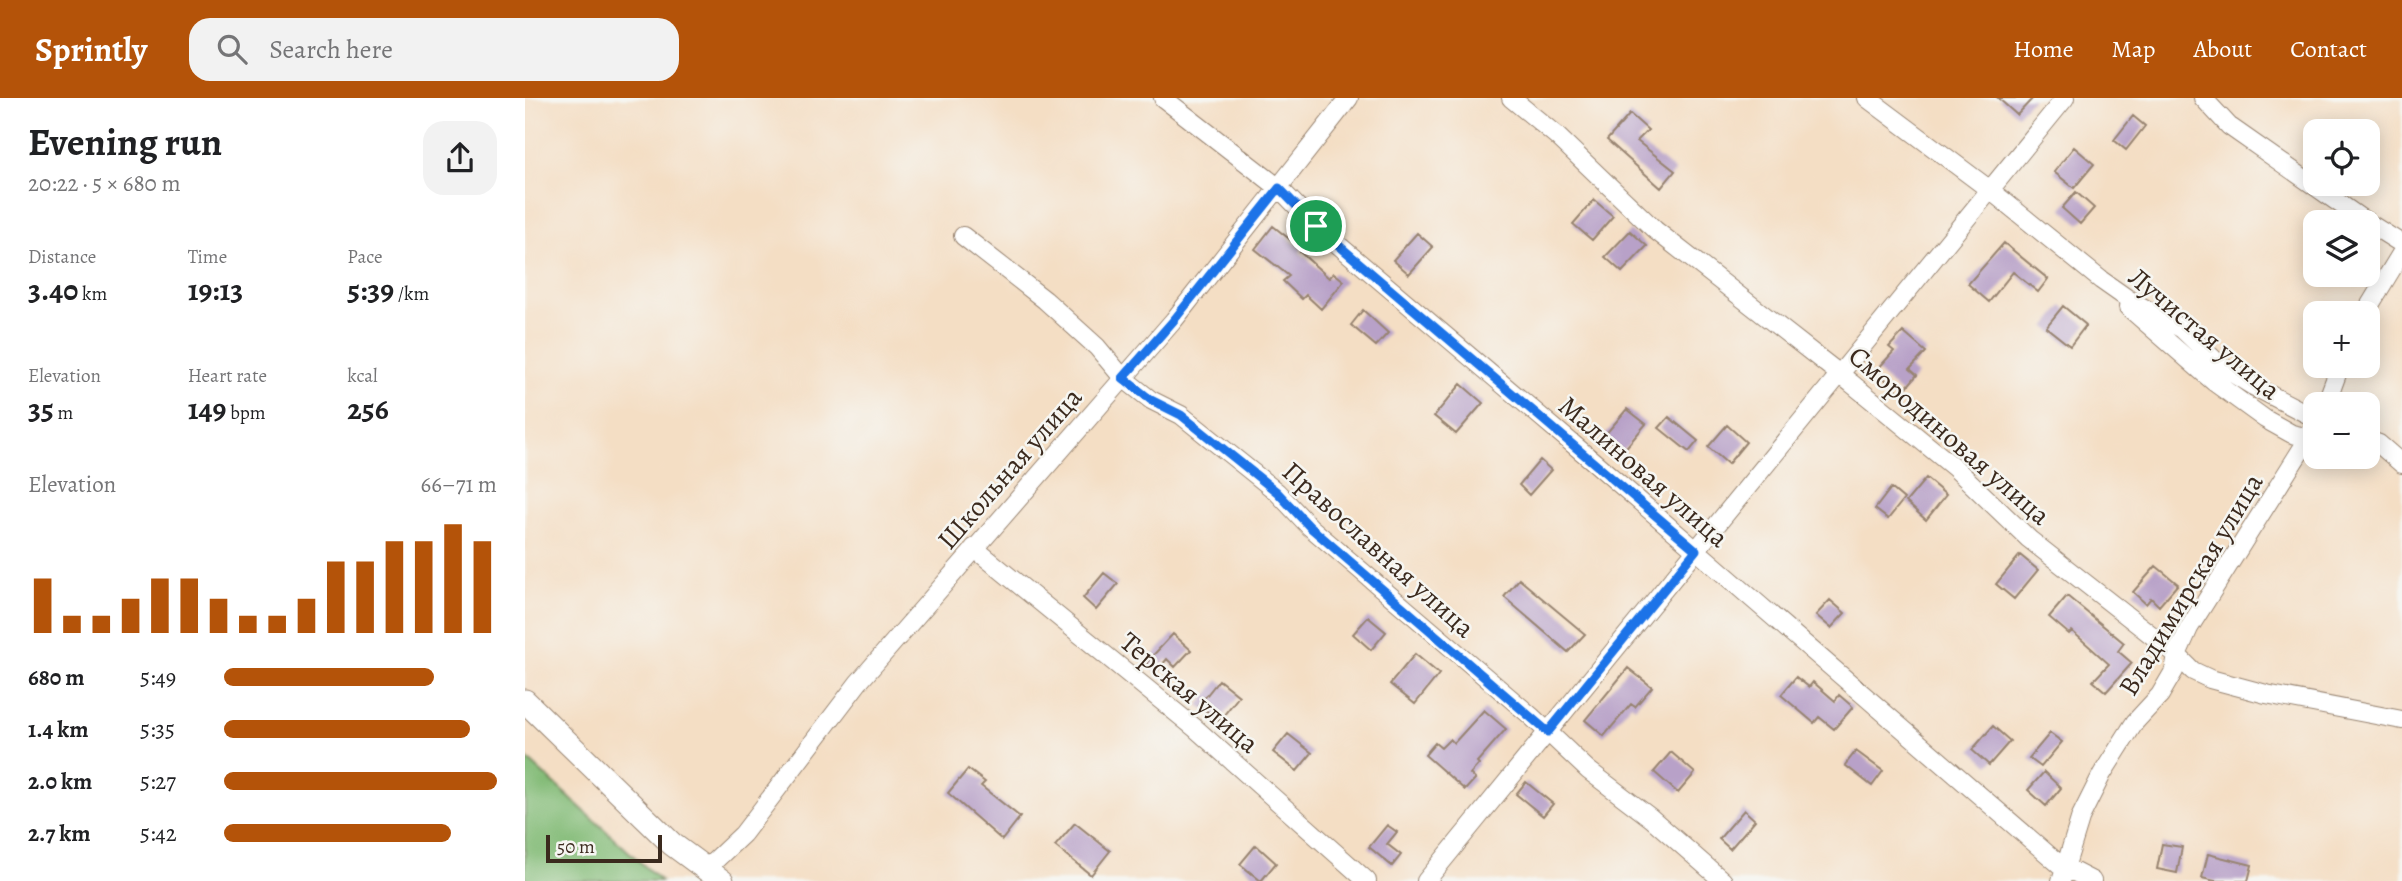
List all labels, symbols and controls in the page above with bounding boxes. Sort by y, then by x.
search box [189,18,679,81]
text: Sprintly [35,27,147,72]
icon: search [213,30,251,68]
text: Search here [269,32,393,67]
text: Home [2013,33,2074,65]
text: Map [2112,33,2156,65]
text: About [2194,33,2252,65]
text: Contact [2290,33,2367,65]
text: Evening run [28,116,222,168]
map controls [2303,119,2380,469]
button: locate [2303,119,2380,196]
button: share [423,121,497,195]
text: 20:22 · 5 × 680 m [28,168,181,199]
pin [1286,196,1346,256]
icon: arrive [1297,207,1335,245]
button: layers [2303,210,2380,287]
text: Distance [28,244,96,270]
text: Time [188,244,227,270]
text: Pace [347,244,383,270]
street label: Лучистая улица [2120,259,2289,409]
text: 3.40 [28,270,78,310]
text: 19:13 [188,270,243,310]
text: 5:39 [347,270,394,310]
text: km [78,281,107,307]
text: /km [394,281,429,307]
button: + [2303,301,2380,378]
street label: Смородиновая улица [1840,337,2059,534]
text: Elevation [28,363,101,389]
text: Heart rate [188,363,267,389]
text: kcal [347,363,378,389]
street label: Школьная улица [929,379,1091,558]
street label: Малиновая улица [1550,387,1737,556]
text: 35 [28,389,54,429]
text: 149 [188,389,226,429]
text: 256 [347,389,389,429]
button: − [2303,392,2380,469]
text: m [54,400,73,426]
text: bpm [226,400,266,426]
street label: Православная улица [1274,453,1483,647]
street label: Владимирская улица [2109,466,2272,703]
text: Elevation [28,469,116,500]
text: 66–71 m [421,469,497,500]
street label: Терская улица [1112,623,1267,762]
text: 680 m [28,662,85,693]
text: 5:49 [140,662,176,693]
text: 1.4 km [28,714,89,745]
text: 5:35 [140,714,175,745]
text: 2.0 km [28,766,92,797]
text: 5:27 [140,766,176,797]
text: 2.7 km [28,818,90,849]
text: 5:42 [140,818,177,849]
scale bar [546,832,661,864]
text: 50 m [557,834,595,860]

